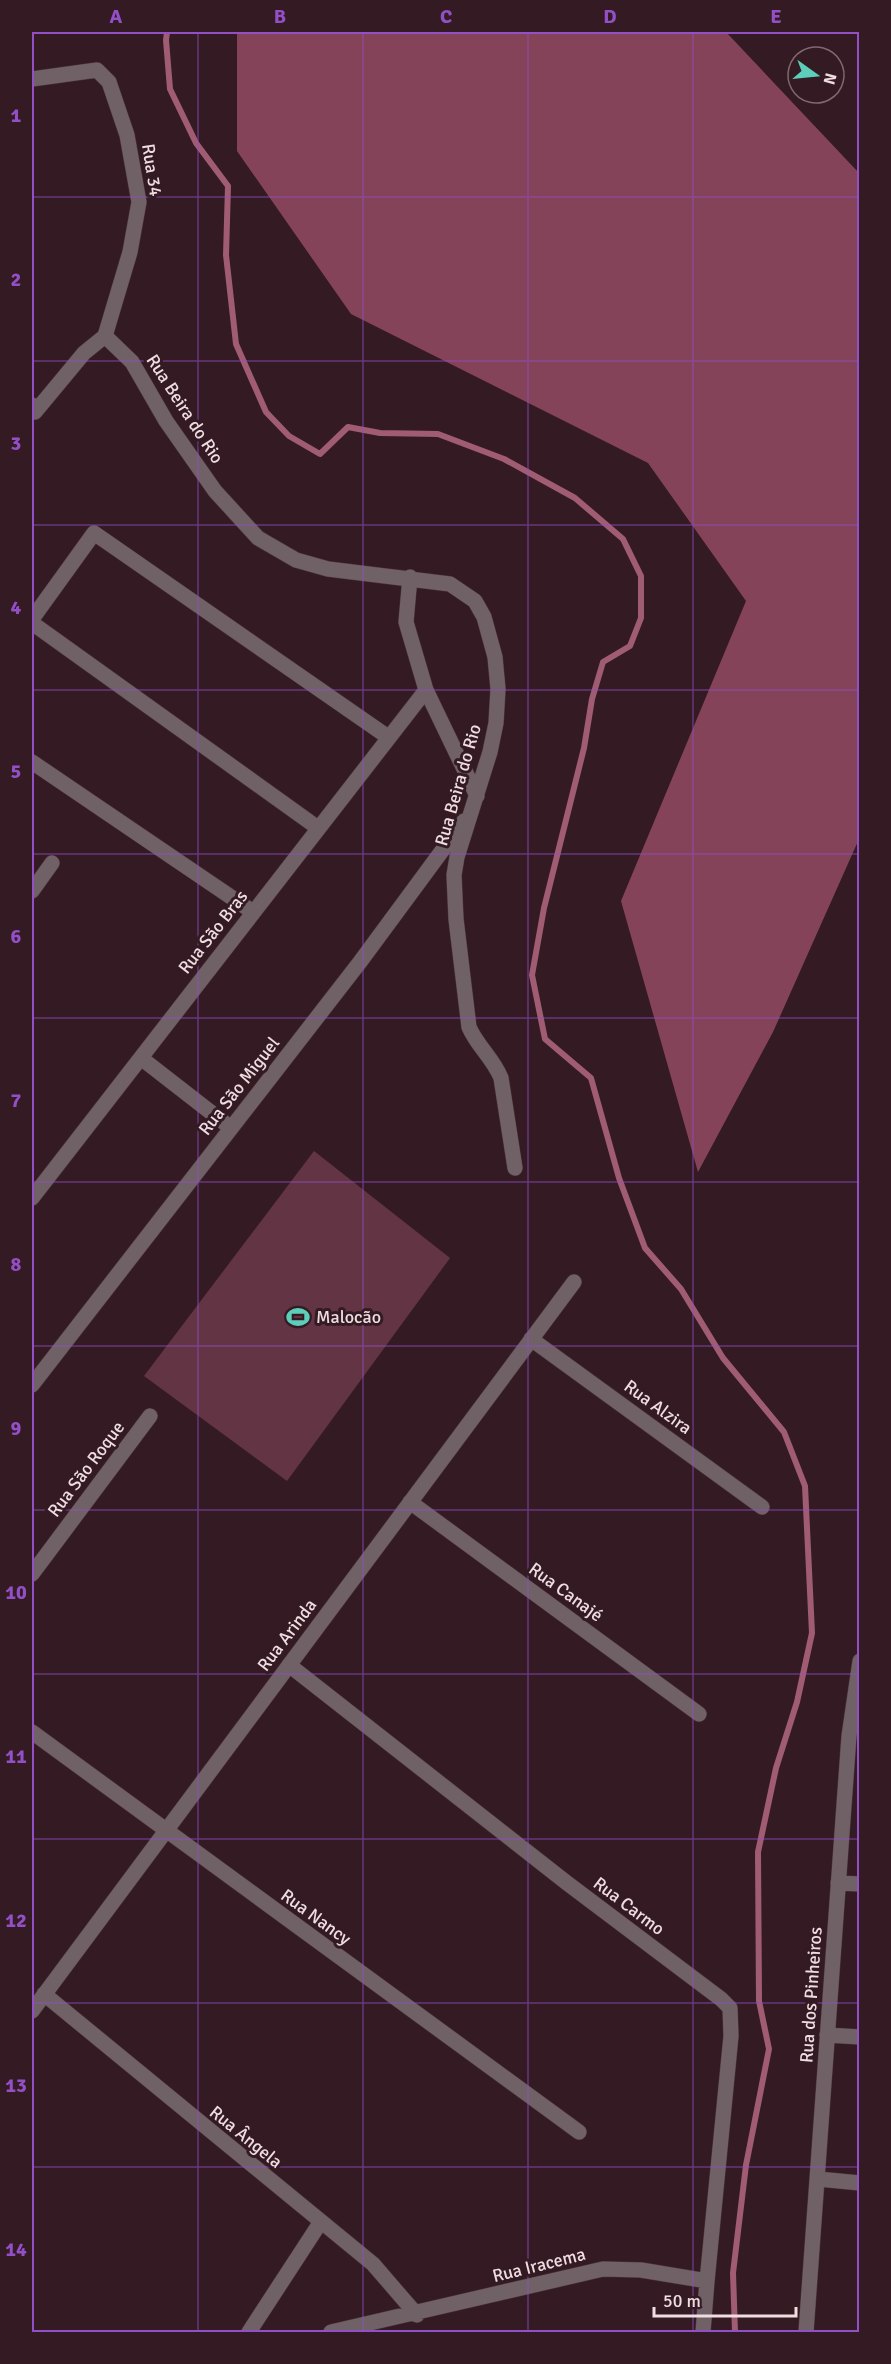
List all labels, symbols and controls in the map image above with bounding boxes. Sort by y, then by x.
text: A [110,4,123,29]
text: B [274,4,286,29]
text: C [440,4,452,29]
text: D [603,4,617,29]
text: E [770,4,782,29]
north arrow [786,45,846,105]
text: N [818,71,841,87]
text: 1 [11,103,22,128]
street label: Rua 34 [137,142,167,198]
text: 2 [11,267,21,292]
street label: Rua Beira do Rio [142,350,228,468]
text: 3 [11,431,21,456]
text: 4 [11,595,22,620]
street label: Rua Beira do Rio [430,722,486,848]
text: 5 [11,759,21,784]
street label: Rua São Bras [174,886,252,978]
text: 6 [11,924,22,949]
street label: Rua São Miguel [194,1032,284,1140]
text: 7 [11,1088,22,1113]
text: 8 [11,1252,22,1277]
sports icon: Malocão [285,1304,311,1330]
place label: Malocão [316,1306,381,1328]
street label: Rua Alzira [620,1375,696,1439]
text: 9 [11,1416,22,1441]
street label: Rua São Roque [43,1417,129,1521]
street label: Rua Canajé [525,1558,607,1626]
text: 10 [5,1580,27,1605]
street label: Rua Arinda [253,1595,321,1675]
text: 11 [5,1744,27,1769]
street label: Rua Carmo [589,1872,669,1940]
street label: Rua Nancy [277,1884,356,1950]
text: 12 [5,1908,27,1933]
street label: Rua dos Pinheiros [795,1926,827,2064]
text: 13 [5,2073,27,2098]
street label: Rua Ângela [205,2101,287,2173]
text: 14 [5,2237,27,2262]
street label: Rua Iracema [490,2243,588,2287]
scale bar [654,2280,796,2318]
text: 50 m [663,2290,701,2312]

